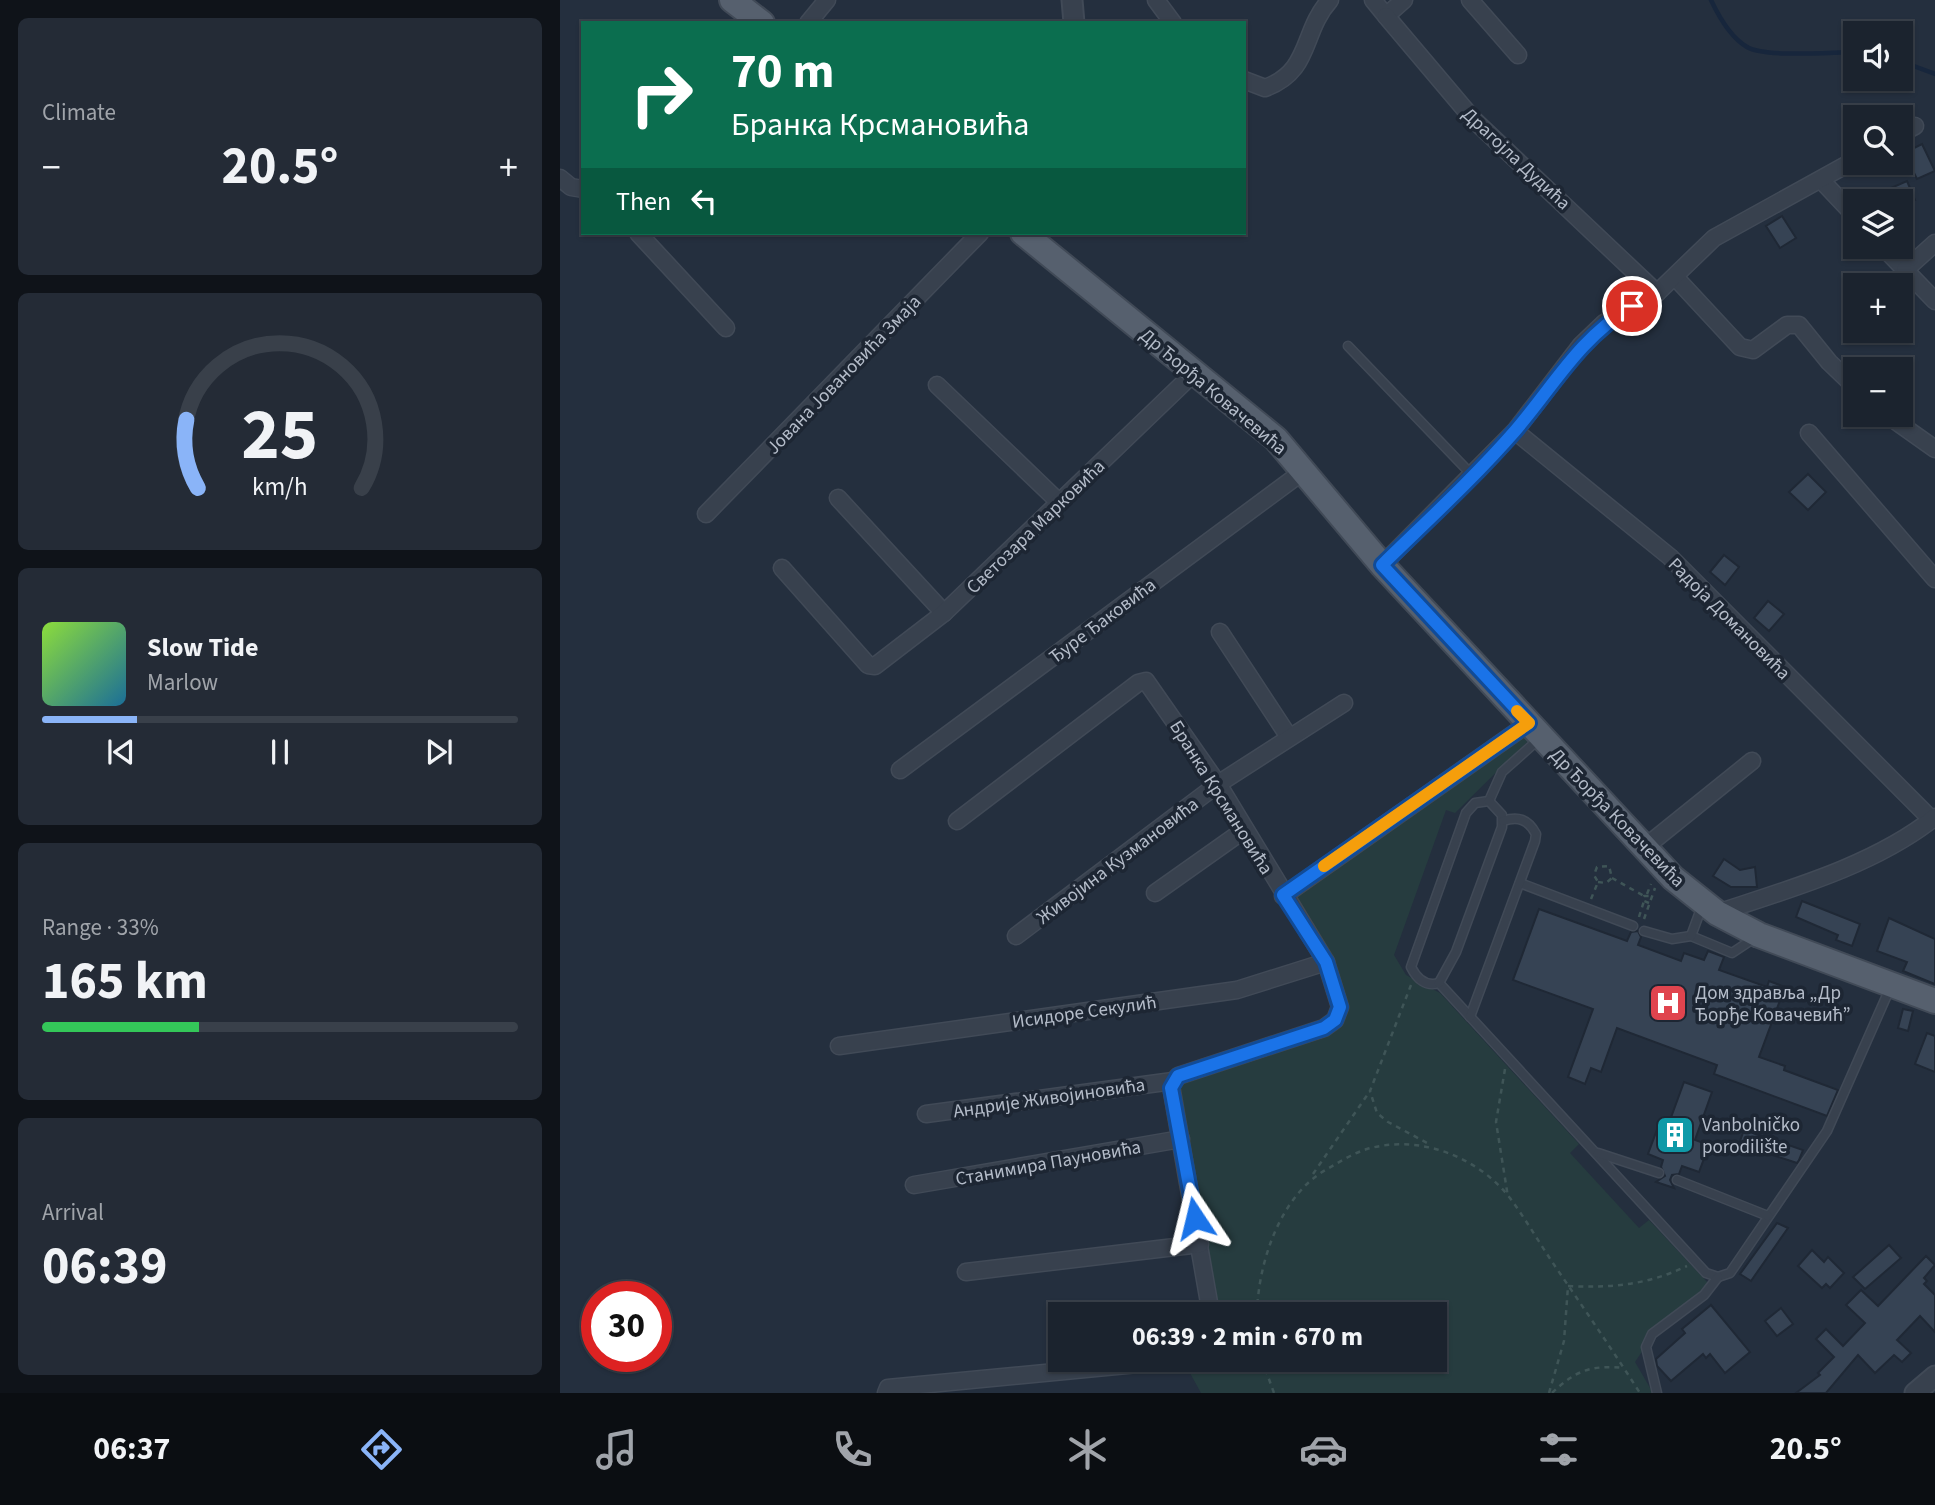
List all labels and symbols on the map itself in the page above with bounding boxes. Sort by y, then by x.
street label: Драгојла Дудића [1456,102,1576,217]
pin [1602,276,1662,336]
street label: Јована Јовановића Змаја [761,289,928,461]
street label: Др Ђорђа Ковачевића [1134,323,1292,462]
street label: Светозара Марковића [961,454,1111,601]
street label: Радоја Домановића [1662,552,1796,686]
street label: Ђуре Ђаковића [1044,572,1162,670]
street label: Бранка Крсмановића [1162,716,1279,880]
street label: Др Ђорђа Ковачевића [1543,742,1691,894]
street label: Живојина Кузмановића [1031,791,1205,931]
place label: Дом здравља „Др Ђорђе Ковачевић” [1695,980,1851,1029]
hospital icon: Дом здравља „Др Ђорђе Ковачевић” [1647,982,1689,1024]
street label: Исидоре Секулић [1010,989,1158,1036]
street label: Андрије Живојиновића [951,1072,1147,1125]
place label: Vanbolničko porodilište [1702,1112,1800,1161]
building icon: Vanbolničko porodilište [1654,1114,1696,1156]
street label: Станимира Пауновића [953,1134,1143,1193]
position arrow [1158,1181,1232,1255]
speed limit sign: 30 [581,1281,672,1372]

